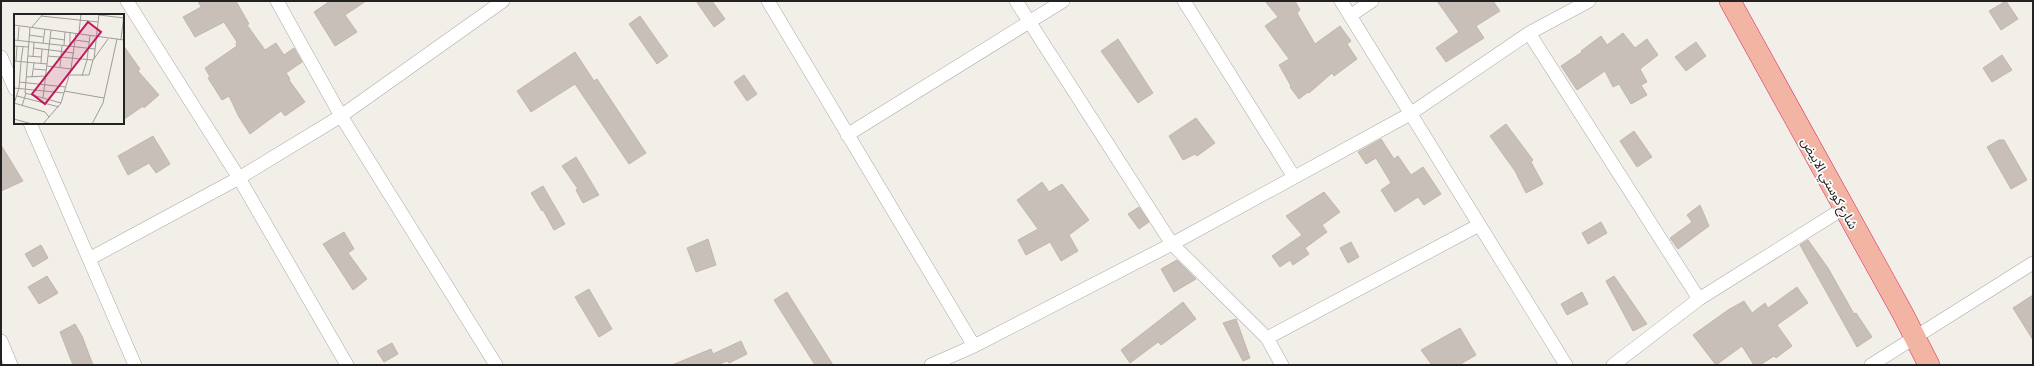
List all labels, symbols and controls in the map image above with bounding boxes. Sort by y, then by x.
inset map [14,14,124,124]
street label: شارع كوستي الابيض [1796,135,1861,233]

